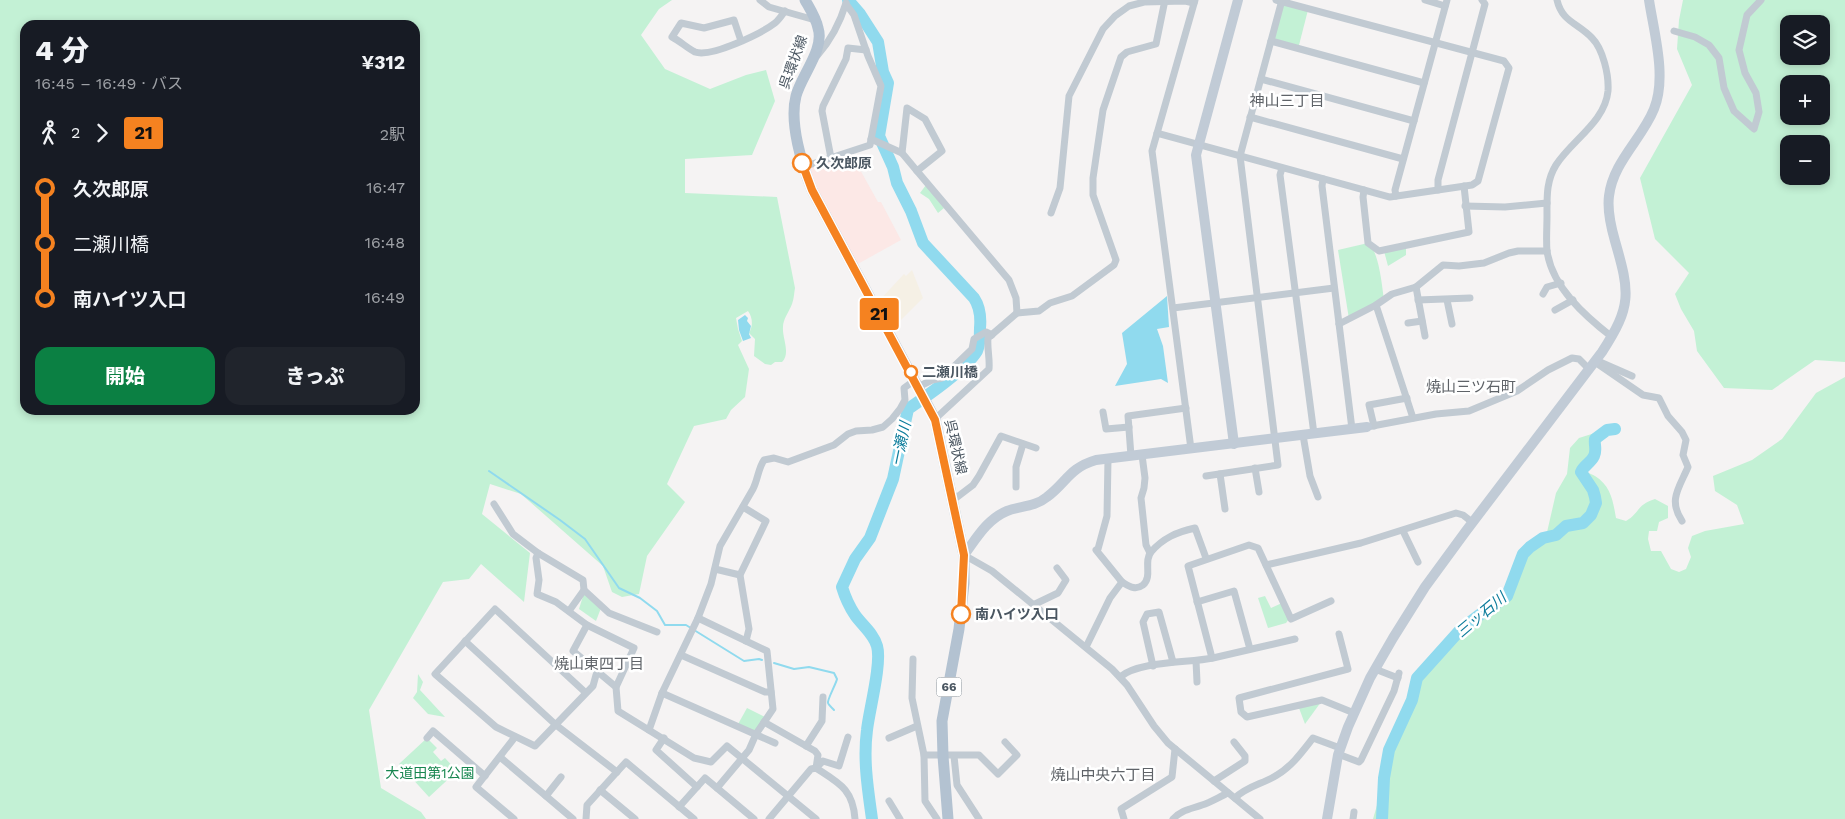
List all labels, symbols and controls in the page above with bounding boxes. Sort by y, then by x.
map controls [1780,15,1830,185]
button: layers [1780,15,1830,65]
street label: 呉環状線 [776,33,810,91]
text: 4 分 [35,34,89,67]
text: ¥312 [362,51,405,74]
text: 16:45 – 16:49 · バス [35,74,183,93]
button: + [1780,75,1830,125]
district label: 神山三丁目 [1249,92,1325,110]
icon: walk [35,119,63,147]
icon: forward [88,119,116,147]
text: 21 [134,122,153,143]
text: 2 [71,123,80,142]
text: 2駅 [380,125,405,144]
button: − [1780,135,1830,185]
marker: 久次郎原 [792,153,812,173]
place label: 久次郎原 [816,155,872,171]
text: 久次郎原 [73,178,149,201]
text: 16:47 [366,178,405,197]
text: 二瀬川橋 [73,233,149,256]
text: 16:48 [365,233,405,252]
text: 南ハイツ入口 [73,288,187,311]
text: 16:49 [365,288,405,307]
line badge: 21 [856,298,902,330]
text: 21 [870,303,888,324]
button: 開始 [35,347,215,405]
button: きっぷ [225,347,405,405]
place label: 二瀬川橋 [922,364,978,380]
marker: 二瀬川橋 [904,365,918,379]
district label: 焼山三ツ石町 [1426,378,1516,396]
water label: 一瀬川 [888,418,915,468]
street label: 呉環状線 [942,418,970,476]
water label: 三ッ石川 [1452,588,1511,641]
marker: 南ハイツ入口 [951,604,971,624]
place label: 南ハイツ入口 [975,606,1059,622]
district label: 焼山東四丁目 [554,655,644,673]
road number: 66 [936,678,962,696]
park label: 大道田第1公園 [385,765,475,781]
district label: 焼山中央六丁目 [1050,766,1156,784]

